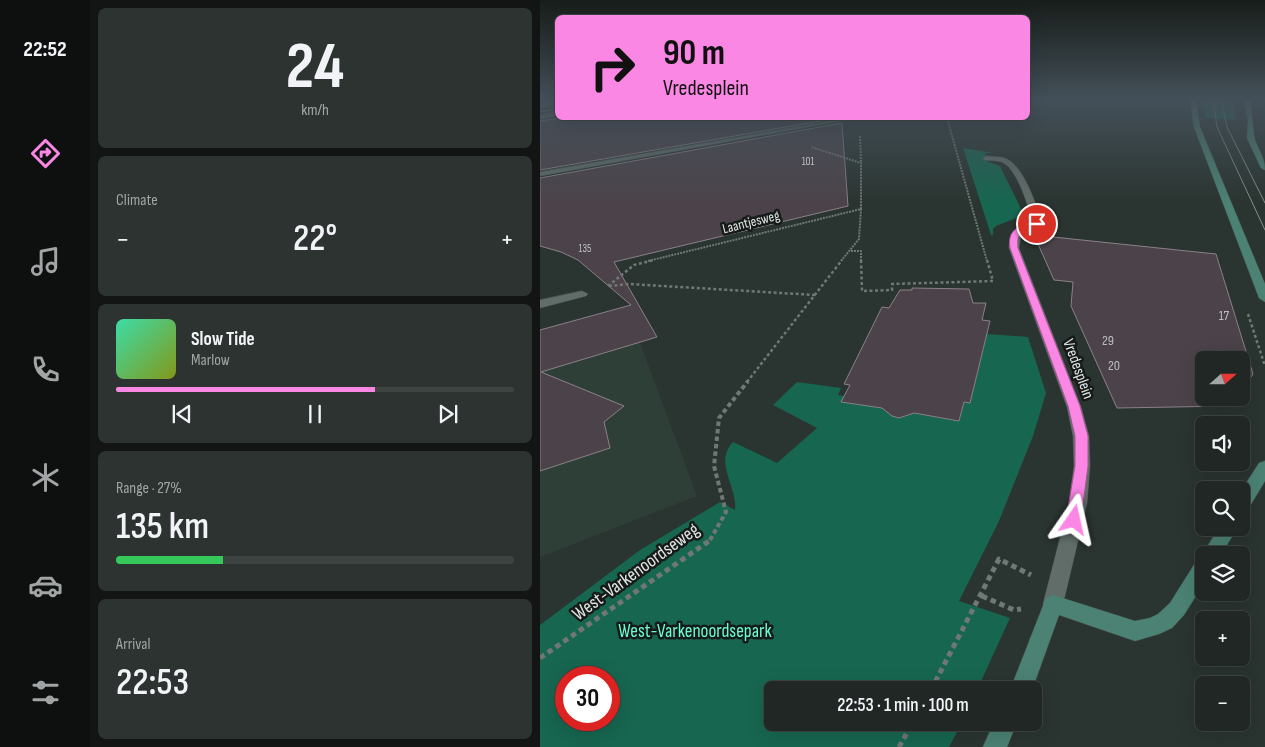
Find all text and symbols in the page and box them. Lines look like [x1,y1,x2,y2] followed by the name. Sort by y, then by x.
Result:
[286,29,344,107] text: 24
[663,32,725,75] text: 90 m
[580,35,645,100] icon: right
[23,36,67,63] text: 22:52
[663,75,749,102] text: Vredesplein
[301,101,329,120] text: km/h
[28,136,63,171] icon: directions
[802,155,814,168] house number: 101
[116,191,158,210] text: Climate
[1016,203,1058,245] pin
[721,207,782,237] street label: Laantjesweg
[1023,210,1051,238] icon: arrive
[293,216,337,261] text: 22°
[116,223,130,256] text: −
[500,223,514,256] text: +
[579,242,591,255] house number: 135
[28,244,63,279] icon: music
[1219,307,1230,324] house number: 17
[191,328,255,351] text: Slow Tide
[1102,332,1114,349] house number: 29
[1058,336,1098,402] street label: Vredesplein
[191,351,230,370] text: Marlow
[1195,351,1250,406] north arrow
[1195,351,1250,731] map controls
[28,352,63,387] icon: phone
[1108,357,1120,374] house number: 20
[168,400,196,428] icon: previous
[301,400,329,428] icon: pause
[434,400,462,428] icon: next
[1195,416,1250,471] button: sound
[28,460,63,495] icon: climate
[116,479,182,498] text: Range · 27%
[1195,481,1250,536] button: search
[1047,493,1099,545] position arrow
[116,504,209,549] text: 135 km
[568,518,704,626] street label: West-Varkenoordseweg
[1195,546,1250,601] button: layers
[28,568,63,603] icon: car
[1195,611,1250,666] button: +
[618,620,772,643] park label: West-Varkenoordsepark
[116,635,150,654] text: Arrival
[116,660,189,705] text: 22:53
[555,666,620,731] speed limit sign: 30
[28,675,63,710] icon: filters
[1195,676,1250,731] button: −
[837,694,969,717] text: 22:53 · 1 min · 100 m

